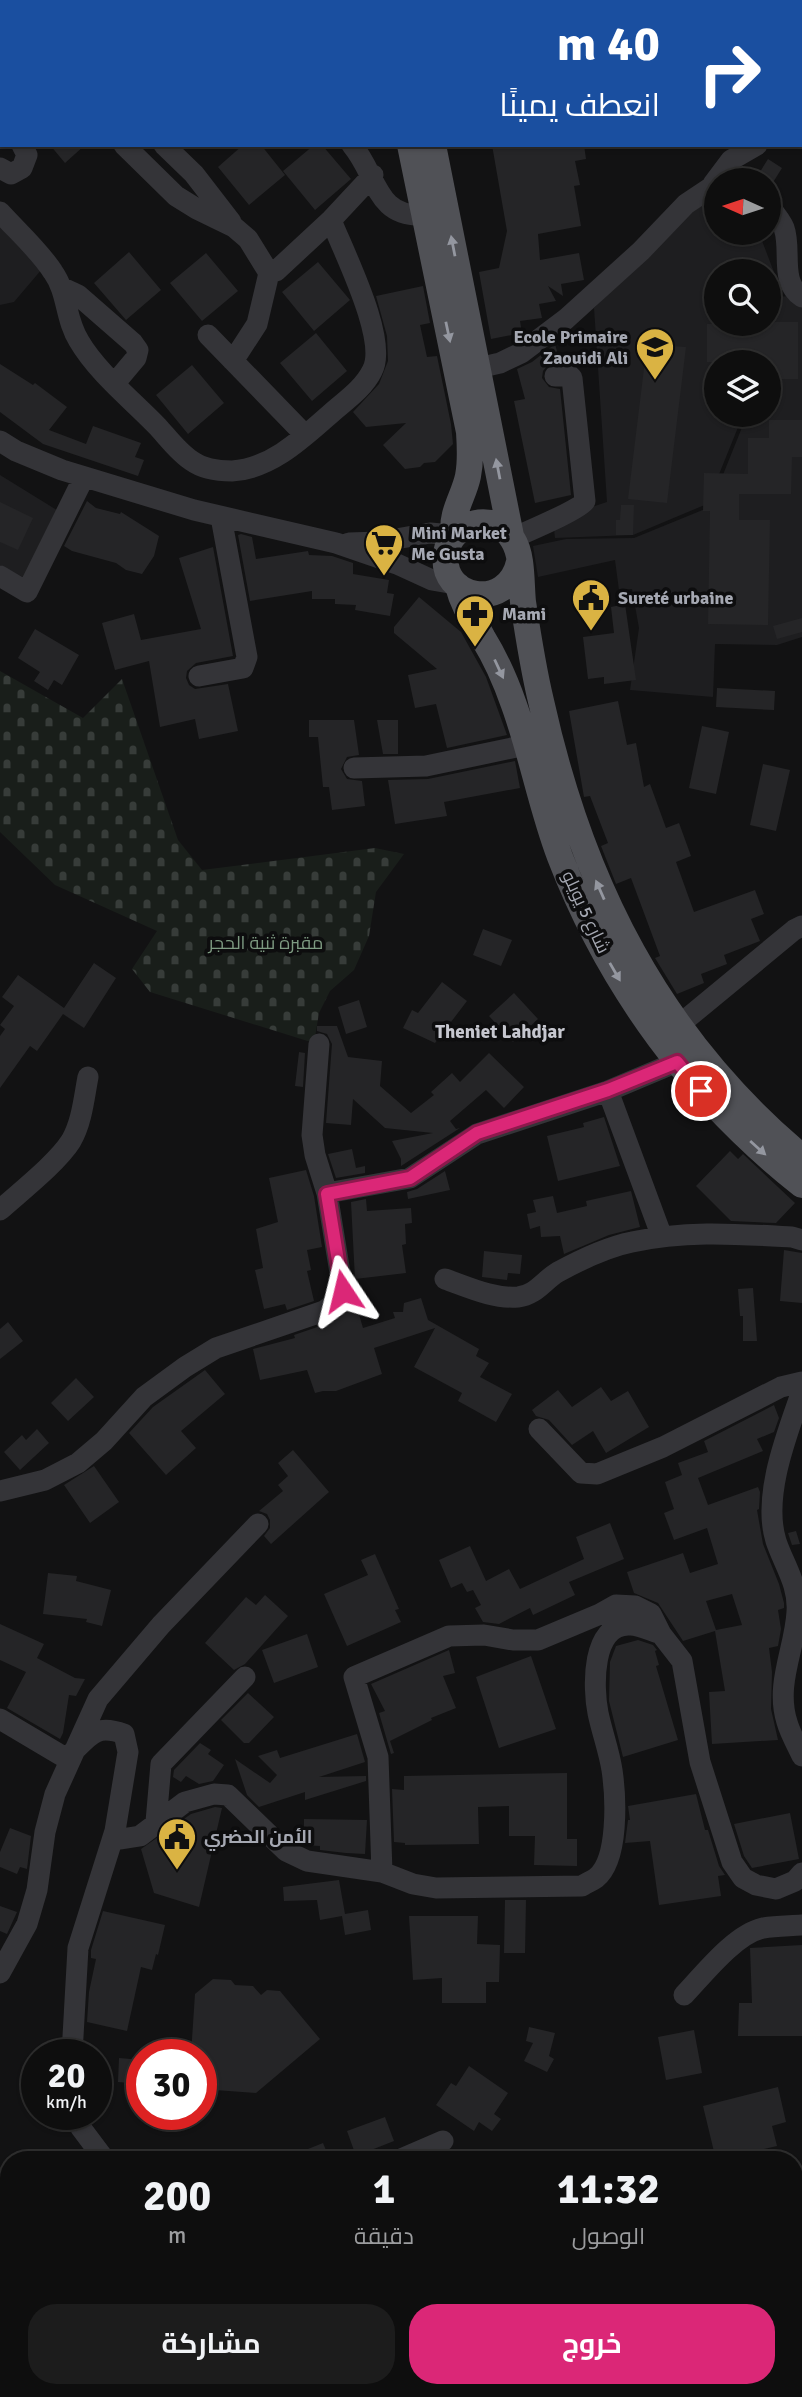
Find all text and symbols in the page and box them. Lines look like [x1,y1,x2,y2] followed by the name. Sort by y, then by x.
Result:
[557,14,660,74] text: 40 m
[684,28,775,119] icon: right
[499,86,660,125] text: انعطف يمينًا
[704,168,780,245] north arrow
[704,168,781,427] map controls
[448,235,459,257] one-way arrow
[704,259,781,336] button: search
[443,321,454,343] one-way arrow
[513,326,628,369] place label: Ecole Primaire Zaouidi Ali
[634,326,676,381] school or university icon: Ecole Primaire Zaouidi Ali
[704,350,781,427] button: layers
[492,458,503,480] one-way arrow
[363,522,405,577] supermarket icon: Mini Market Me Gusta
[411,522,507,565] place label: Mini Market Me Gusta
[570,577,612,632] public building icon: Sureté urbaine
[618,587,733,609] place label: Sureté urbaine
[454,593,496,648] pharmacy icon: Mami
[502,603,546,625] place label: Mami
[494,659,505,679] one-way arrow
[556,867,615,957] street label: شارع 5 يويلو
[594,880,606,900] one-way arrow
[208,932,323,954] park label: مقبرة ثنية الحجر
[609,962,621,981] one-way arrow
[435,1020,565,1044] district label: Theniet Lahdjar
[671,1061,731,1121] pin
[682,1072,720,1110] icon: arrive
[749,1139,766,1155] one-way arrow
[306,1254,380,1328] position arrow
[156,1816,198,1871] public building icon: الأمن الحضري
[204,1826,312,1851] place label: الأمن الحضري
[126,2039,217,2130] speed limit sign: 30
[48,2054,85,2097] text: 20
[46,2091,87,2113] text: km/h
[373,2164,395,2215] text: 1
[557,2164,660,2215] text: 11:32
[143,2171,211,2222] text: 200
[168,2221,186,2250] text: m
[354,2222,414,2251] text: دقيقة
[572,2222,645,2251] text: الوصول
[28,2304,395,2384] button: مشاركة
[409,2304,775,2384] button: خروج

